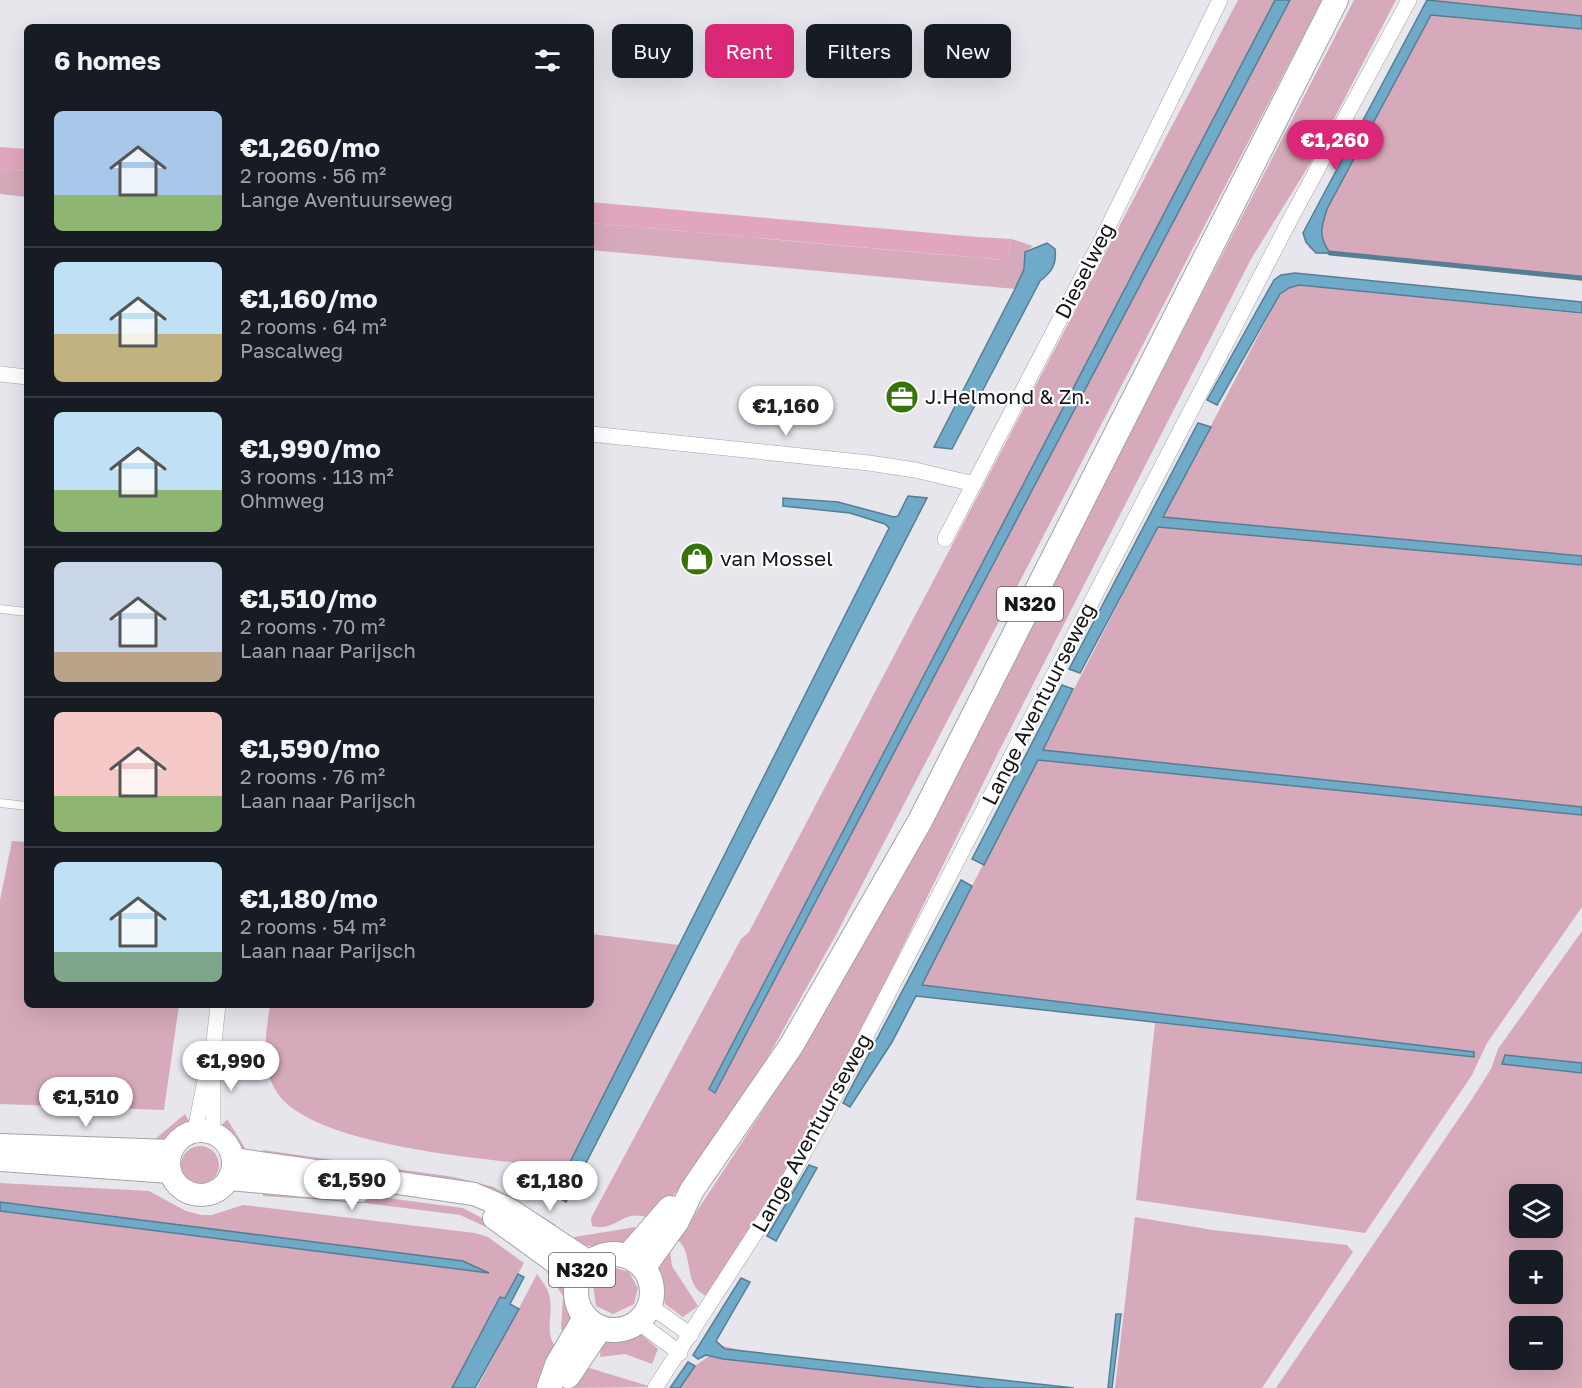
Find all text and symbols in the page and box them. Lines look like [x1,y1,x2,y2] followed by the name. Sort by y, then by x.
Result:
[612,24,693,78] chip: Buy
[705,24,794,78] chip: Rent
[806,24,912,78] chip: Filters
[924,24,1011,78] chip: New
[531,44,564,77] icon: filters
[54,45,161,76] text: 6 homes
[1286,120,1384,171] pin: €1,260
[1301,127,1369,151] text: €1,260
[240,132,380,163] text: €1,260/mo
[102,135,174,207] icon: home
[240,163,386,187] text: 2 rooms · 56 m²
[240,187,453,211] text: Lange Aventuurseweg
[1049,218,1119,323] street label: Dieselweg
[240,283,378,314] text: €1,160/mo
[102,286,174,358] icon: home
[240,314,387,338] text: 2 rooms · 64 m²
[240,338,343,362] text: Pascalweg
[884,379,920,415] office icon: J.Helmond & Zn.
[925,383,1091,409] place label: J.Helmond & Zn.
[737,386,835,437] pin: €1,160
[753,393,819,417] text: €1,160
[240,433,381,464] text: €1,990/mo
[102,436,174,508] icon: home
[240,464,394,488] text: 3 rooms · 113 m²
[240,488,325,512] text: Ohmweg
[679,541,715,577] shop icon: van Mossel
[720,545,833,571] place label: van Mossel
[240,583,377,614] text: €1,510/mo
[102,586,174,658] icon: home
[997,587,1063,621] road number: N320
[976,598,1100,809] street label: Lange Aventuurseweg
[240,614,385,638] text: 2 rooms · 70 m²
[240,638,416,662] text: Laan naar Parijsch
[240,733,380,764] text: €1,590/mo
[102,736,174,808] icon: home
[240,764,385,788] text: 2 rooms · 76 m²
[240,788,416,812] text: Laan naar Parijsch
[240,883,378,914] text: €1,180/mo
[102,886,174,958] icon: home
[240,914,386,938] text: 2 rooms · 54 m²
[240,938,416,962] text: Laan naar Parijsch
[746,1029,877,1236] street label: Lange Aventuurseweg
[182,1041,280,1092] pin: €1,990
[196,1048,266,1072] text: €1,990
[37,1077,135,1128] pin: €1,510
[53,1084,119,1108] text: €1,510
[303,1160,401,1211] pin: €1,590
[501,1161,599,1212] pin: €1,180
[318,1167,386,1191] text: €1,590
[517,1168,583,1192] text: €1,180
[1509,1184,1563,1370] map controls
[1509,1184,1563,1238] button: layers
[1509,1250,1563,1304] button: +
[549,1253,615,1287] road number: N320
[1509,1316,1563,1370] button: −

